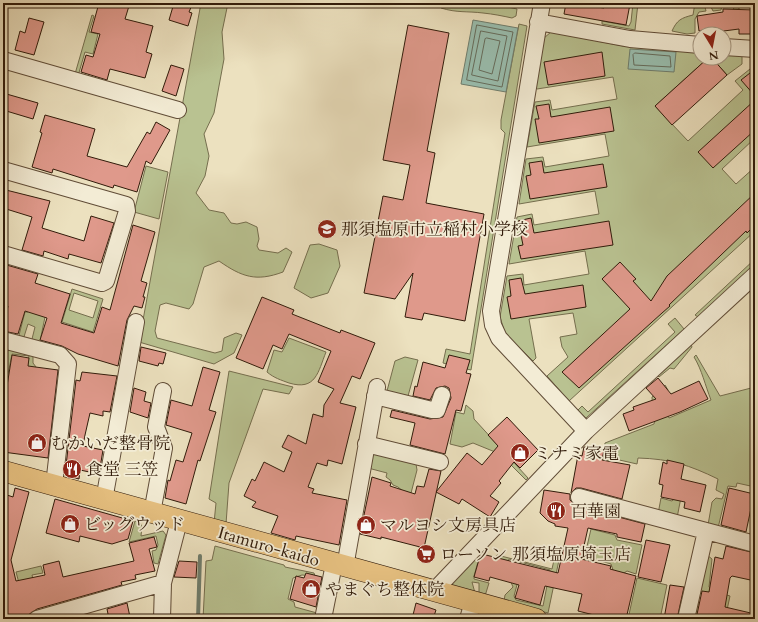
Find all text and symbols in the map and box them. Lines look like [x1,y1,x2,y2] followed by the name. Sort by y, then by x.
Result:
[692,26,732,66] north arrow
[707,47,720,64] text: N
[316,218,338,240] school or university icon: 那須塩原市立稲村小学校
[341,218,528,241] place label: 那須塩原市立稲村小学校
[26,432,48,454] shop icon: むかいだ整骨院
[51,432,170,455] place label: むかいだ整骨院
[509,442,531,464] shop icon: ミナミ家電
[534,442,619,465] place label: ミナミ家電
[61,458,83,480] restaurant icon: 食堂 三笠
[86,458,159,481] place label: 食堂 三笠
[545,500,567,522] restaurant icon: 百華園
[570,500,621,523] place label: 百華園
[59,513,81,535] shop icon: ビッグウッド
[84,513,185,536] place label: ビッグウッド
[355,514,377,536] shop icon: マルヨシ文房具店
[380,514,516,537] place label: マルヨシ文房具店
[215,521,322,572] street label: Itamuro-kaido
[415,543,437,565] supermarket icon: ローソン 那須塩原埼玉店
[440,543,631,566] place label: ローソン 那須塩原埼玉店
[300,578,322,600] shop icon: やまぐち整体院
[325,578,444,601] place label: やまぐち整体院

